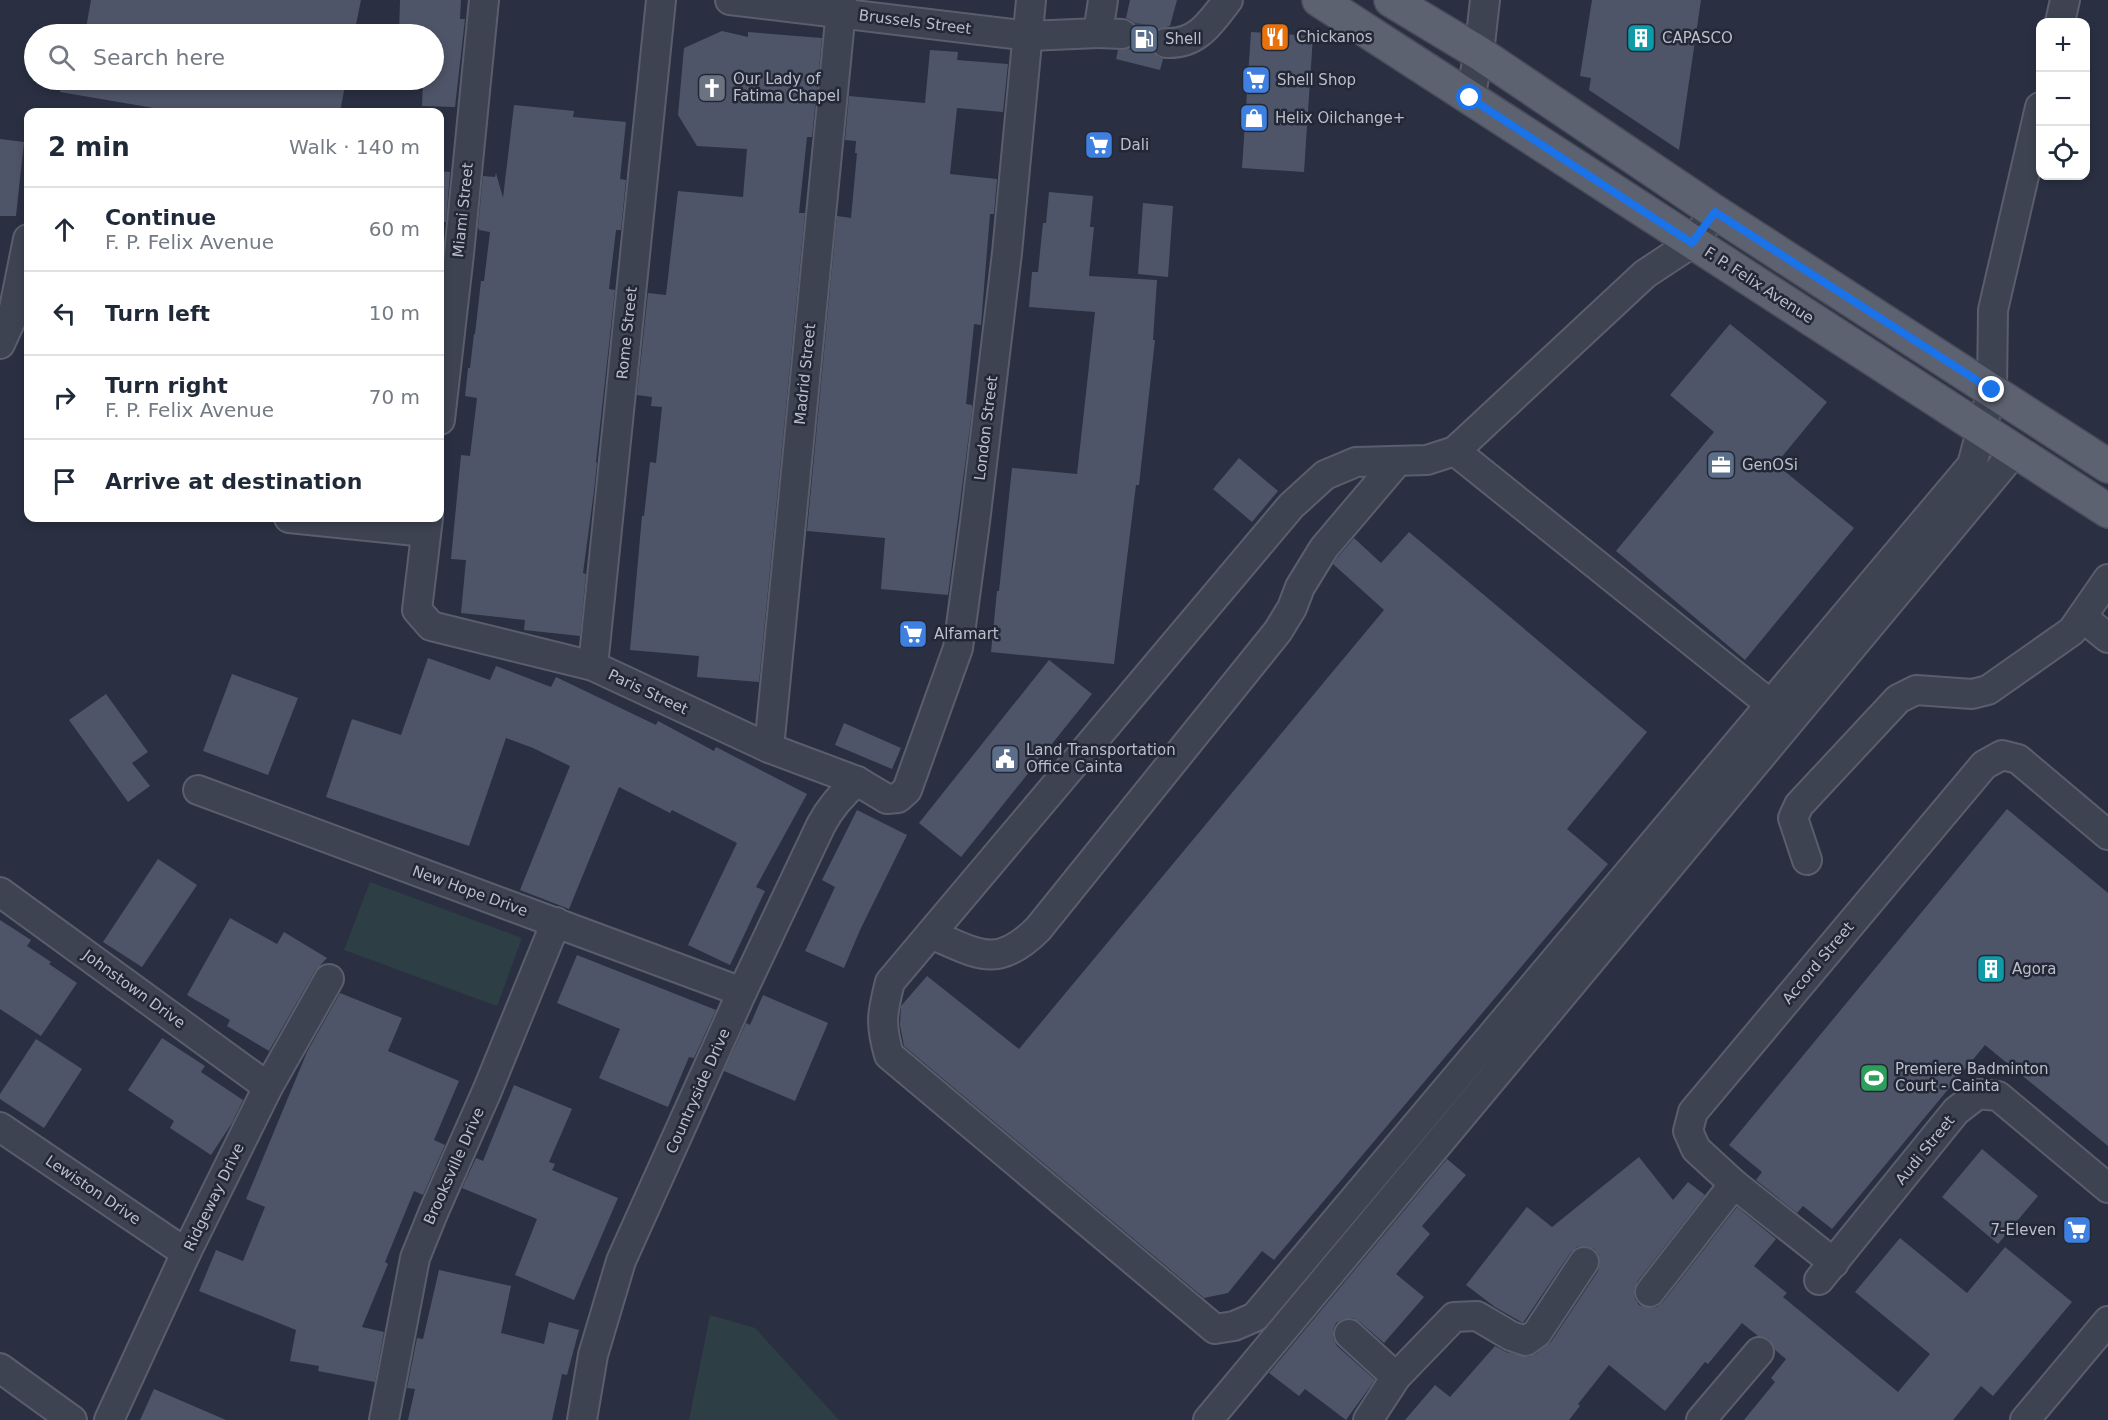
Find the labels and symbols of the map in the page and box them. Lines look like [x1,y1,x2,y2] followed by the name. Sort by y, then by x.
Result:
[858,6,972,38] street label: Brussels Street
[1259,21,1291,53] restaurant icon: Chickanos
[1625,22,1657,54] building icon: CAPASCO
[1128,23,1160,55] fuel station icon: Shell
[1296,28,1373,46] place label: Chickanos
[1662,29,1733,47] place label: CAPASCO
[1165,30,1202,48] place label: Shell
[1240,64,1272,96] supermarket icon: Shell Shop
[733,70,840,105] place label: Our Lady of Fatima Chapel
[1277,71,1356,89] place label: Shell Shop
[696,72,728,104] church icon: Our Lady of Fatima Chapel
[1456,84,1482,110] route start
[1238,102,1270,134] shop icon: Helix Oilchange+
[1275,109,1405,127] place label: Helix Oilchange+
[1083,129,1115,161] supermarket icon: Dali
[1120,136,1149,154] place label: Dali
[449,161,477,258] street label: Miami Street
[1701,243,1817,327] street label: F. P. Felix Avenue
[613,286,641,380] street label: Rome Street
[791,322,819,426] street label: Madrid Street
[971,375,1001,481] street label: London Street
[1978,376,2004,402] route end
[1705,449,1737,481] office icon: GenOSi
[1742,456,1798,474] place label: GenOSi
[897,618,929,650] supermarket icon: Alfamart
[934,625,999,643] place label: Alfamart
[605,666,691,718] street label: Paris Street
[1026,741,1176,776] place label: Land Transportation Office Cainta
[989,743,1021,775] public building icon: Land Transportation Office Cainta
[410,862,530,920] street label: New Hope Drive
[1778,918,1858,1008] street label: Accord Street
[79,945,189,1032] street label: Johnstown Drive
[1975,953,2007,985] building icon: Agora
[2012,960,2056,978] place label: Agora
[662,1026,734,1156] street label: Countryside Drive
[1895,1060,2049,1095] place label: Premiere Badminton Court - Cainta
[1858,1062,1890,1094] sports icon: Premiere Badminton Court - Cainta
[420,1105,488,1227] street label: Brooksville Drive
[1892,1112,1958,1188] street label: Audi Street
[180,1140,248,1254] street label: Ridgeway Drive
[42,1152,144,1228] street label: Lewiston Drive
[2061,1214,2093,1246] supermarket icon: 7-Eleven
[1991,1221,2056,1239] place label: 7-Eleven

